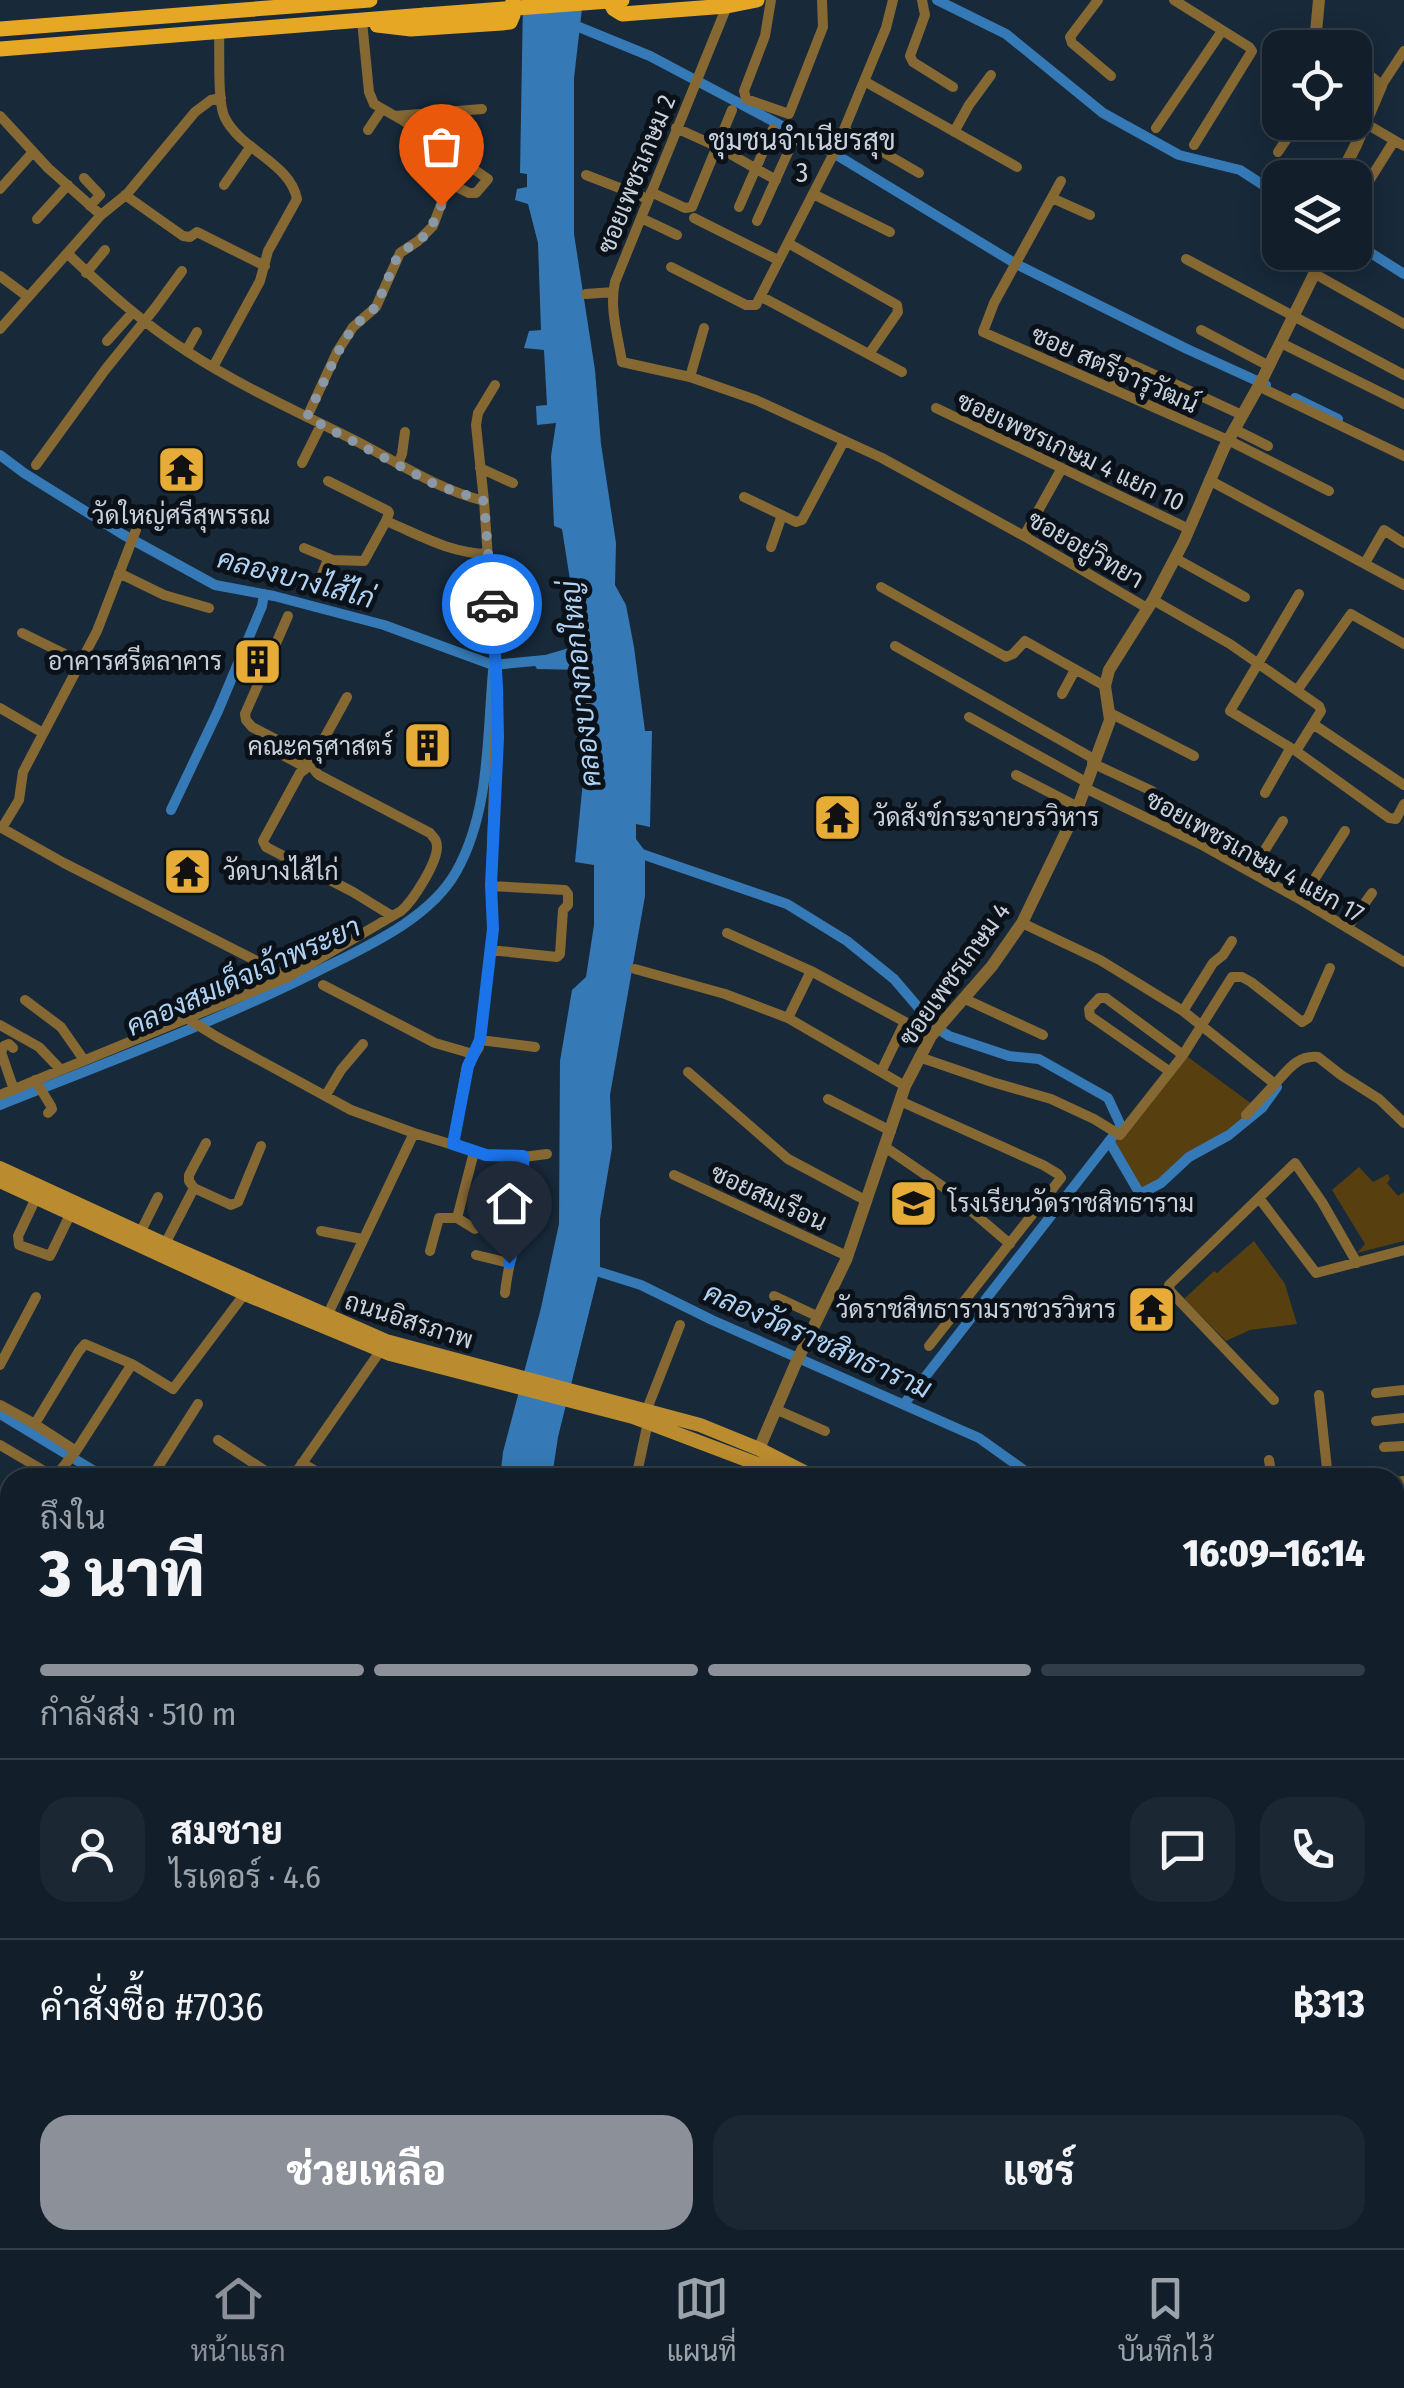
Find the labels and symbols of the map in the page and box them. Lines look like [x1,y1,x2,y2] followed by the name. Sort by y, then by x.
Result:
[591,91,682,258] street label: ซอยเพชรเกษม 2
[399,104,484,207] pin
[708,122,896,189] district label: ชุมชนจำเนียรสุข 3
[1026,317,1204,422] street label: ซอย สตรีจารุวัฒน์
[952,386,1189,518] street label: ซอยเพชรเกษม 4 แยก 10
[155,443,207,495] temple icon: วัดใหญ่ศรีสุพรรณ
[92,499,270,533] place label: วัดใหญ่ศรีสุพรรณ
[1021,504,1149,597] street label: ซอยอยู่วิทยา
[214,539,380,616] water label: คลองบางไส้ไก่
[442,554,542,654] courier
[550,577,609,789] water label: คลองบางกอกใหญ่
[231,635,283,687] building icon: อาคารศรีตลาคาร
[48,645,222,677] place label: อาคารศรีตลาคาร
[402,720,454,772] building icon: คณะครุศาสตร์
[248,729,393,764] place label: คณะครุศาสตร์
[1140,784,1369,929] street label: ซอยเพชรเกษม 4 แยก 17
[812,791,864,843] temple icon: วัดสังข์กระจายวรวิหาร
[873,800,1099,833] place label: วัดสังข์กระจายวรวิหาร
[162,845,214,897] temple icon: วัดบางไส้ไก่
[223,855,339,887] place label: วัดบางไส้ไก่
[893,897,1017,1052] street label: ซอยเพชรเกษม 4
[119,906,365,1043] water label: คลองสมเด็จเจ้าพระยา
[706,1156,832,1238] street label: ซอยสมเรือน
[467,1161,552,1264] pin
[887,1177,939,1229] school or university icon: โรงเรียนวัดราชสิทธาราม
[946,1187,1194,1219] place label: โรงเรียนวัดราชสิทธาราม
[699,1274,937,1405] water label: คลองวัดราชสิทธาราม
[1125,1283,1177,1335] temple icon: วัดราชสิทธารามราชวรวิหาร
[341,1285,477,1356] street label: ถนนอิสรภาพ
[836,1293,1116,1325] place label: วัดราชสิทธารามราชวรวิหาร

